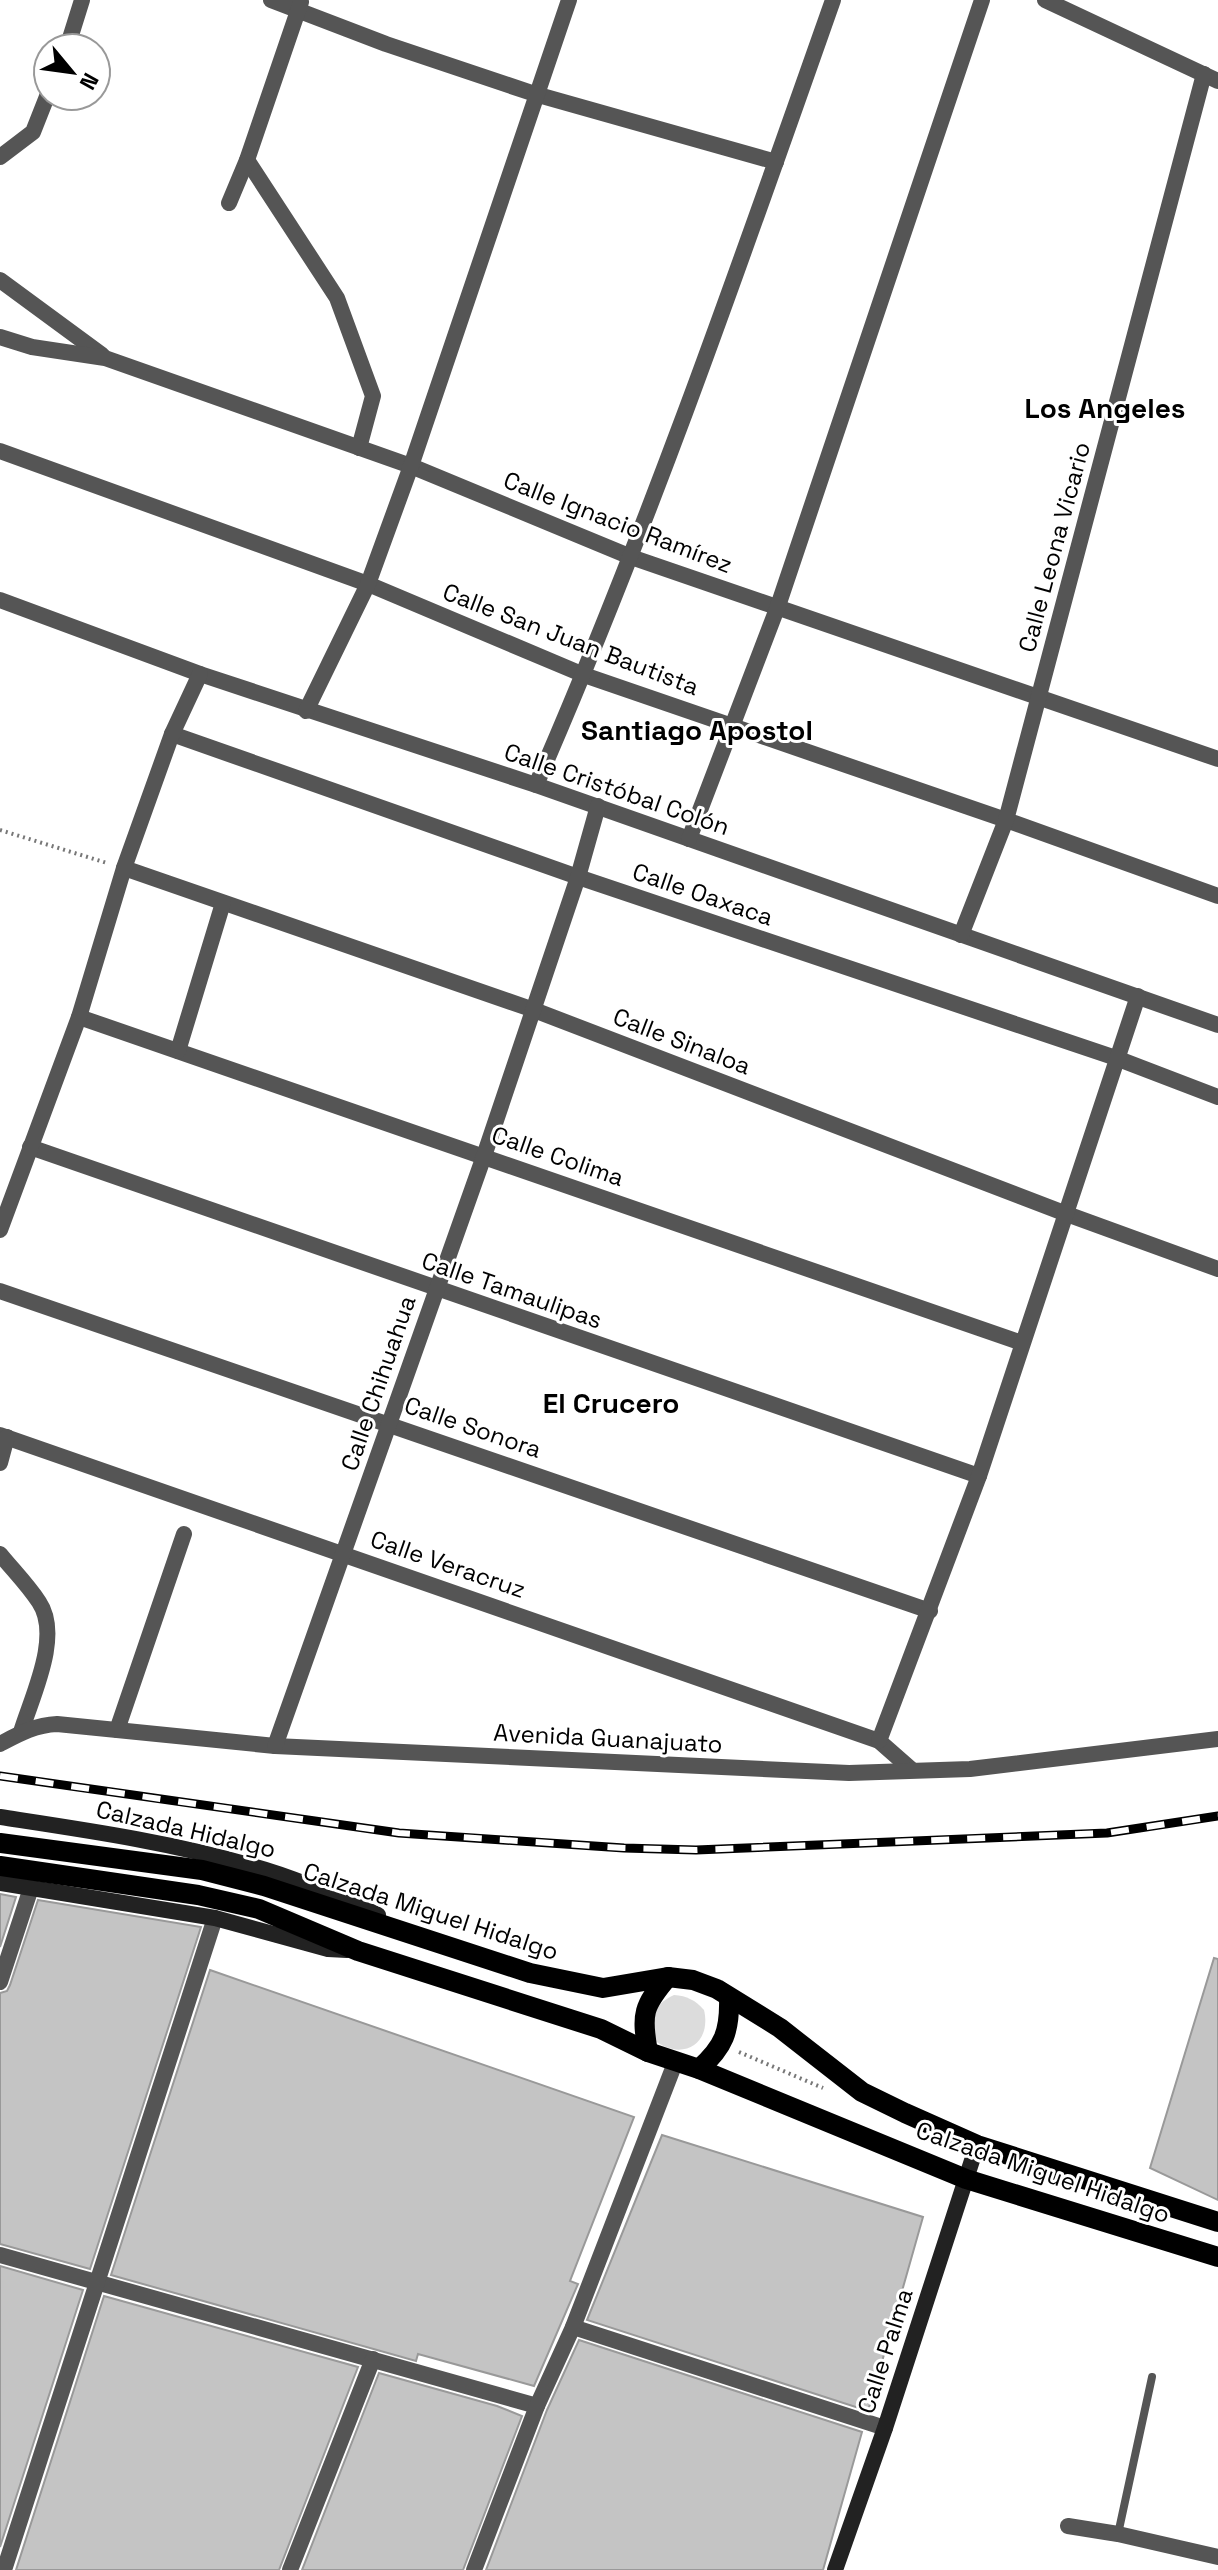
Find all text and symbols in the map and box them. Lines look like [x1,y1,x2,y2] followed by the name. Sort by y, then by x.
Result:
[32,32,112,112] north arrow
[74,68,105,95] text: N
[1024,390,1186,426] district label: Los Angeles
[1011,438,1097,656] street label: Calle Leona Vicario
[499,464,737,580] street label: Calle Ignacio Ramírez
[439,576,704,702] street label: Calle San Juan Bautista
[581,712,813,748] district label: Santiago Apostol
[500,736,734,842] street label: Calle Cristóbal Colón
[629,855,778,933] street label: Calle Oaxaca
[609,1001,755,1082] street label: Calle Sinaloa
[488,1119,628,1193] street label: Calle Colima
[418,1245,606,1335] street label: Calle Tamaulipas
[333,1291,423,1475] street label: Calle Chihuahua
[543,1385,679,1421] district label: El Crucero
[400,1389,546,1465] street label: Calle Sonora
[366,1523,530,1605] street label: Calle Veracruz
[493,1717,723,1759] street label: Avenida Guanajuato
[93,1793,279,1865] street label: Calzada Hidalgo
[300,1855,562,1967] street label: Calzada Miguel Hidalgo
[912,2114,1174,2230] street label: Calzada Miguel Hidalgo
[850,2284,920,2417] street label: Calle Palma

